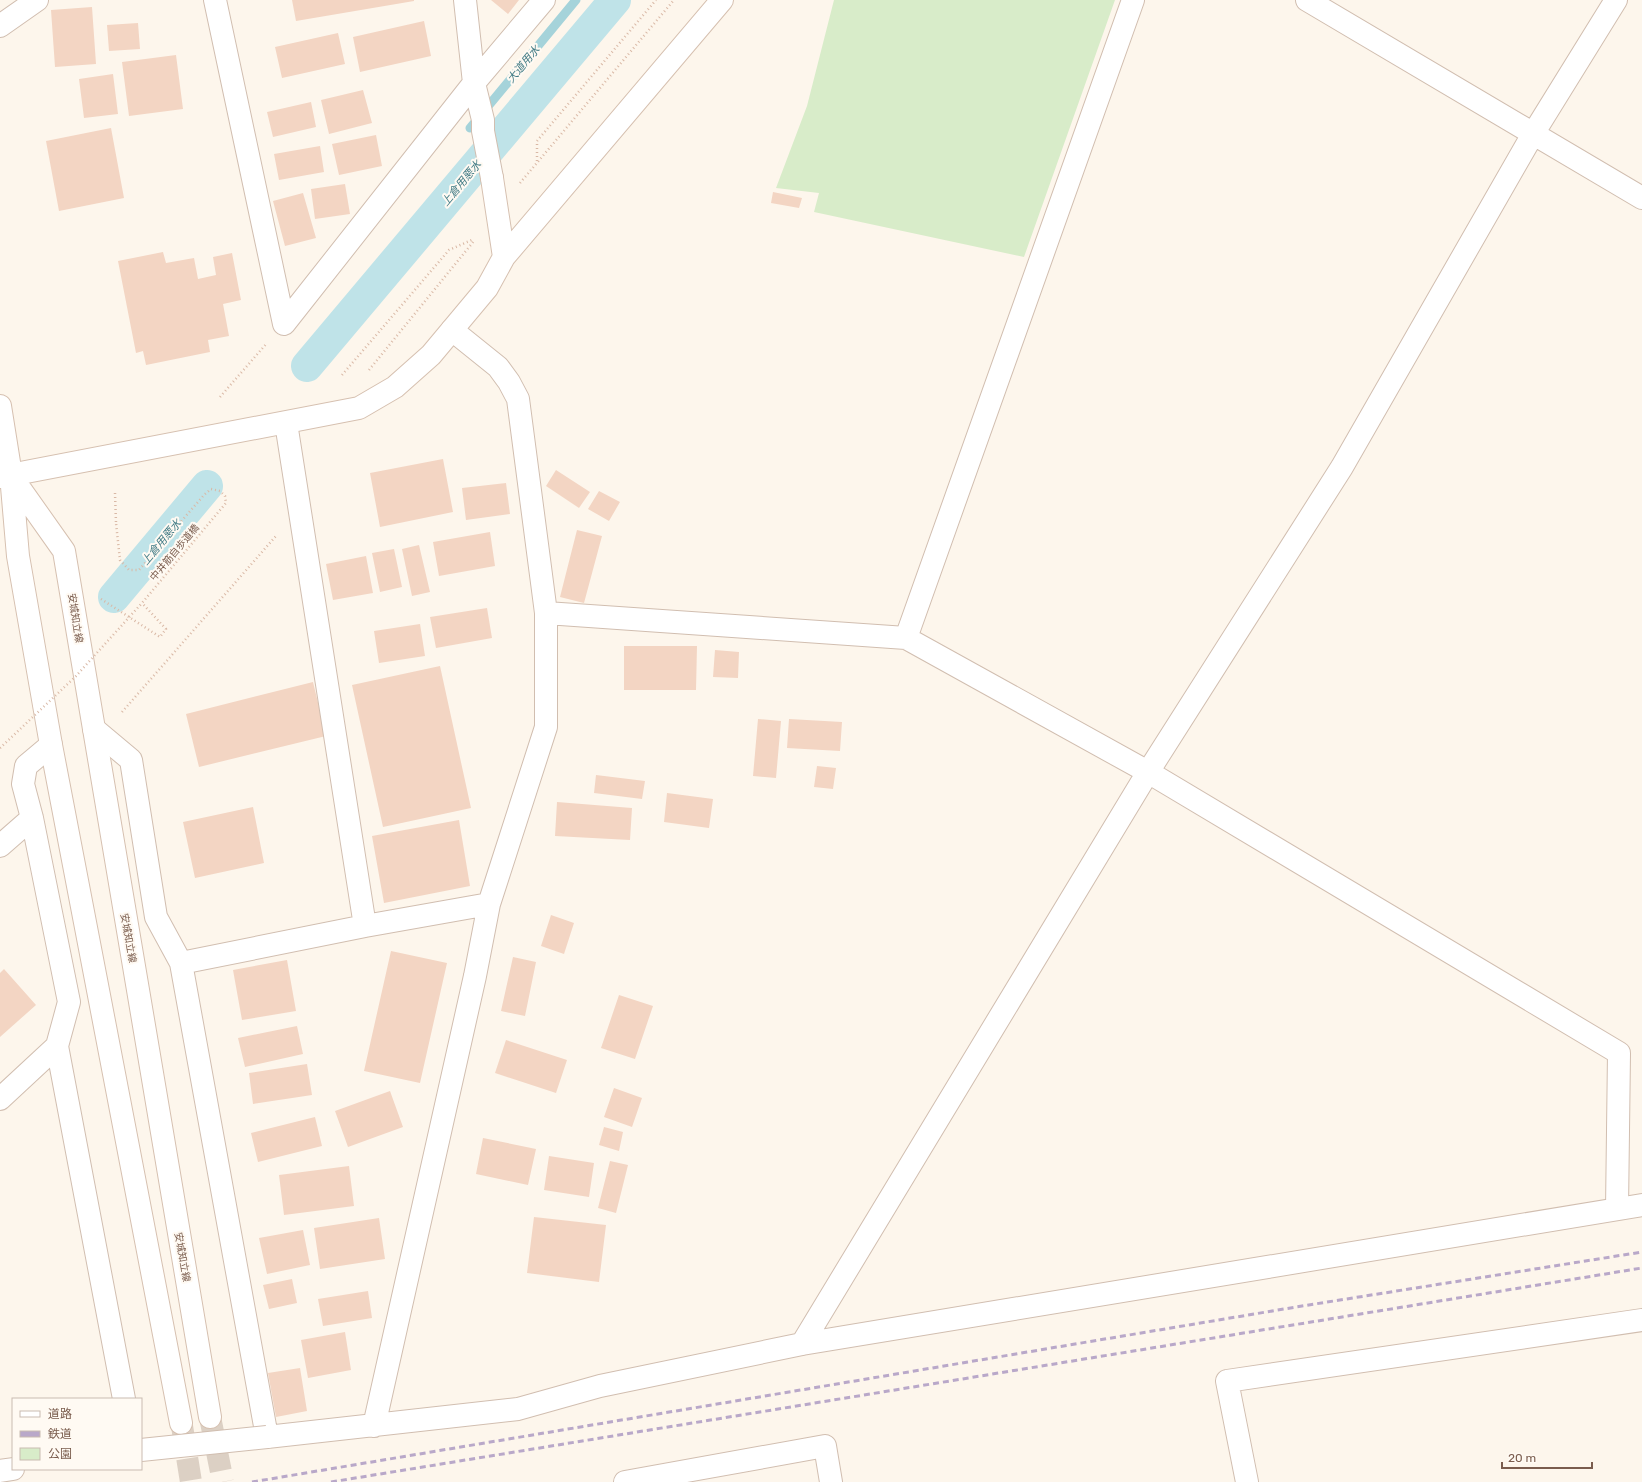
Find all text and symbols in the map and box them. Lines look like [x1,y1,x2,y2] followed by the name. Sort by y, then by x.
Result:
[504,43,543,85] water label: 大道用水
[439,157,485,209] water label: 上倉用悪水
[139,516,185,568] water label: 上倉用悪水
[148,522,202,583] street label: 中井筋自歩道橋
[65,593,85,644] street label: 安城知立線
[118,913,138,964] street label: 安城知立線
[172,1232,192,1283] street label: 安城知立線
[12,1398,142,1470] legend
[48,1407,72,1421] text: 道路
[48,1427,72,1441] text: 鉄道
[1502,1444,1592,1470] scale bar
[48,1447,72,1461] text: 公園
[1508,1451,1536,1465] text: 20 m

